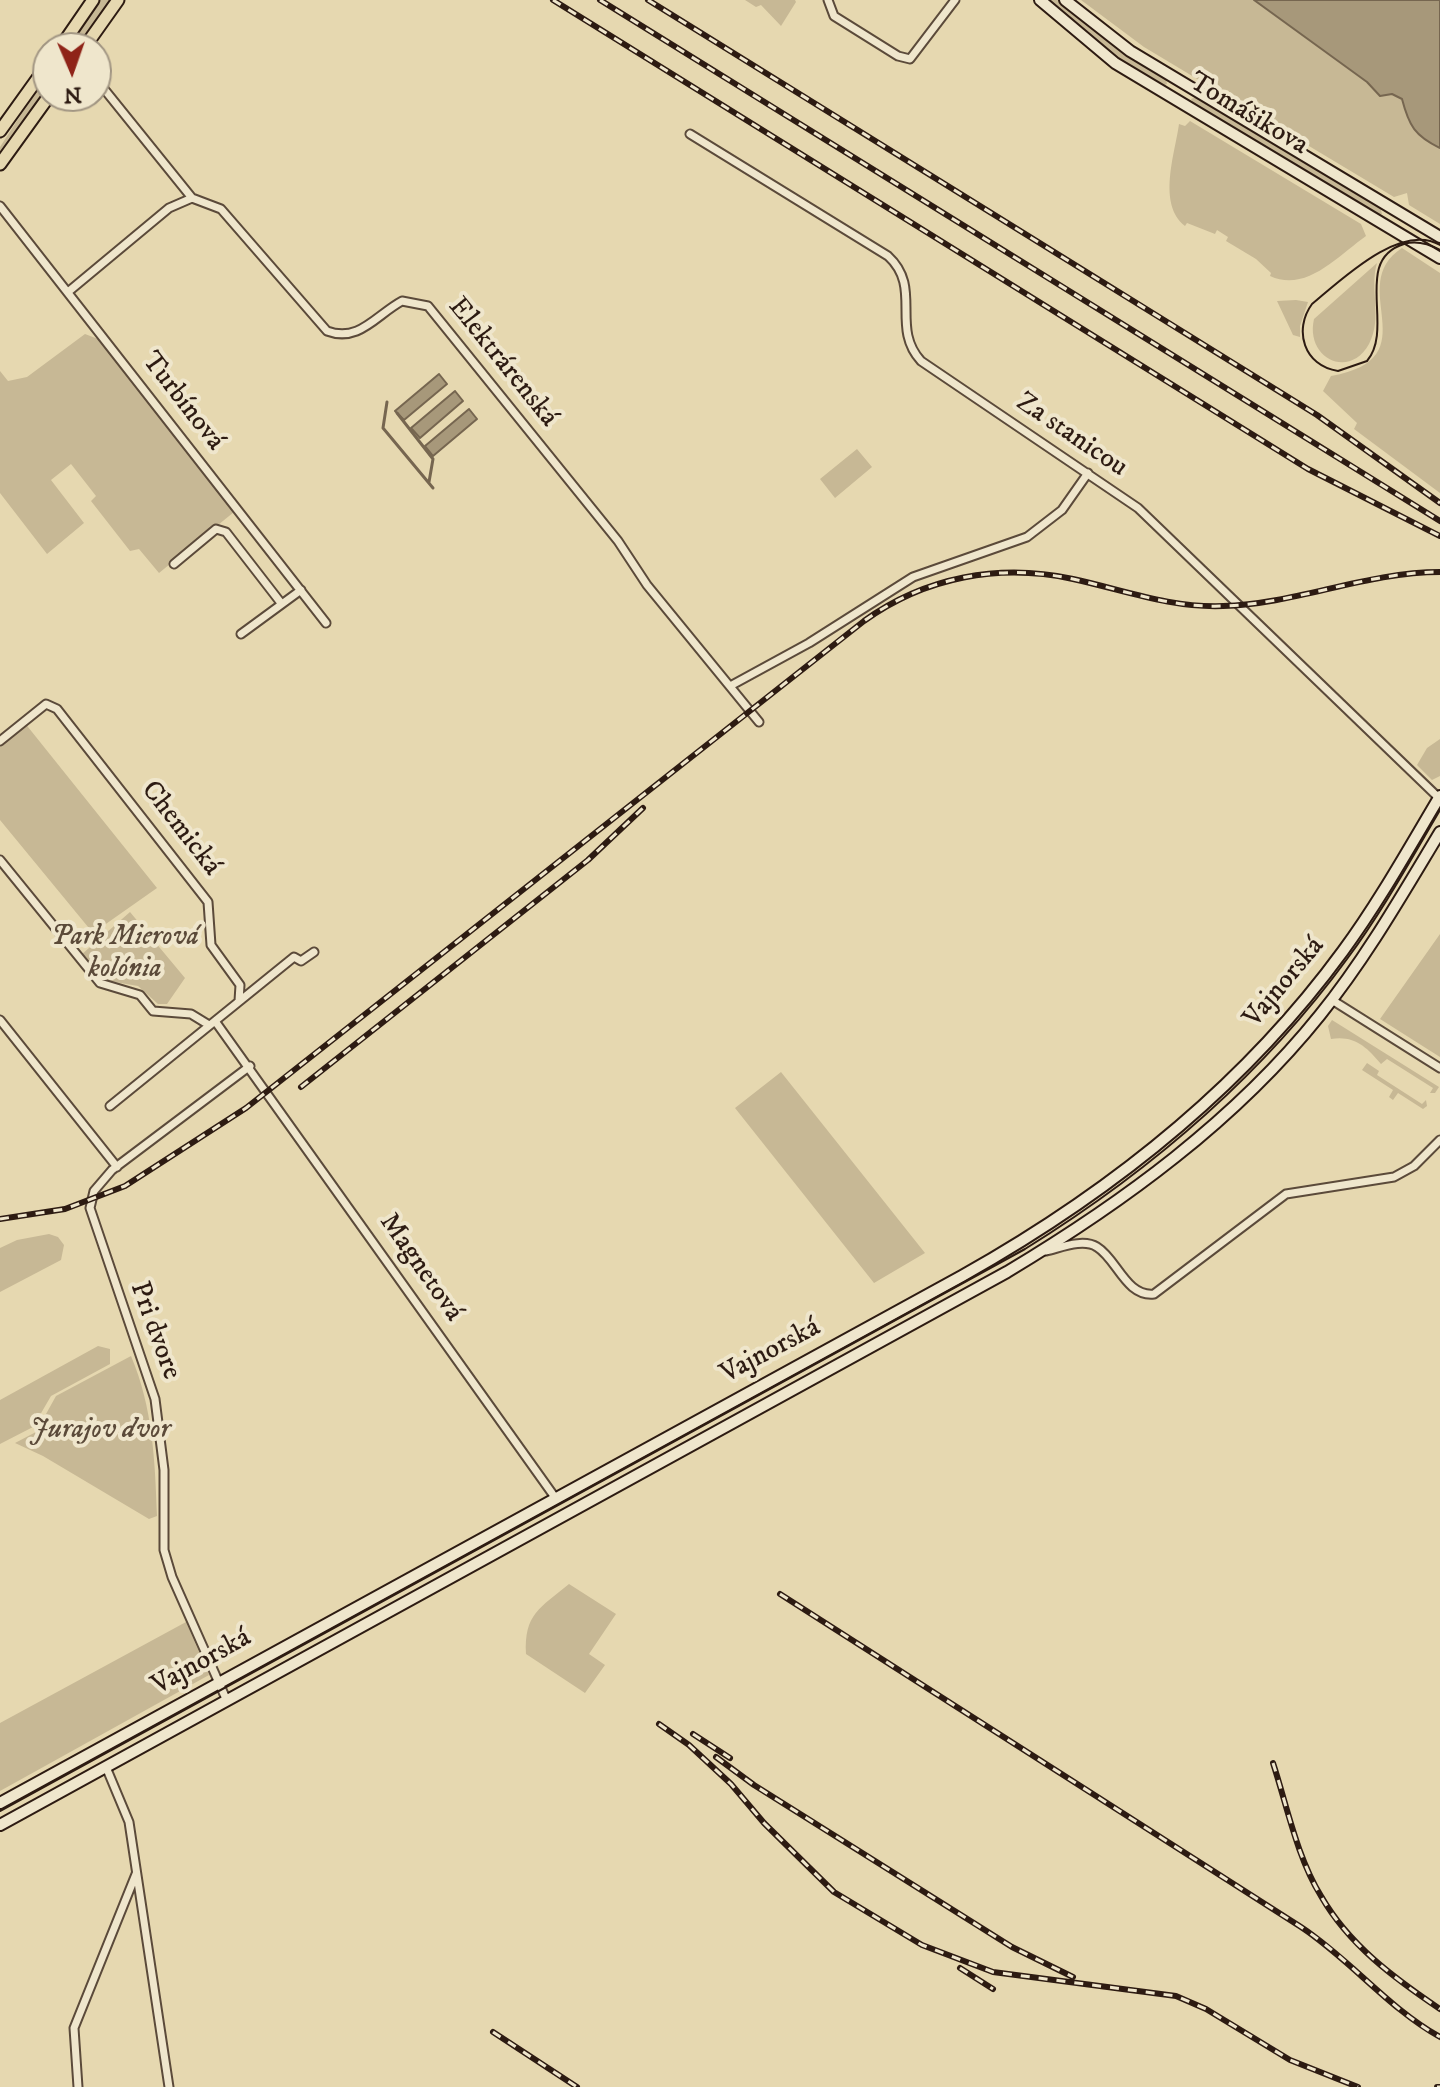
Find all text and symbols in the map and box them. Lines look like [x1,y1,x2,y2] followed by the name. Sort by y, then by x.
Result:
[32,32,112,112] north arrow
[1182,66,1314,164] street label: Tomášikova
[63,81,82,108] text: N
[440,292,564,434] street label: Elektrárenská
[133,346,231,458] street label: Turbínová
[1009,387,1133,485] street label: Za stanicou
[133,775,227,883] street label: Chemická
[51,921,199,987] park label: Park Mierová kolónia
[1237,931,1333,1035] street label: Vajnorská
[371,1208,469,1328] street label: Magnetová
[121,1278,187,1384] street label: Pri dvore
[715,1312,827,1392] street label: Vajnorská
[30,1414,170,1448] park label: Jurajov dvor
[147,1622,257,1704] street label: Vajnorská

